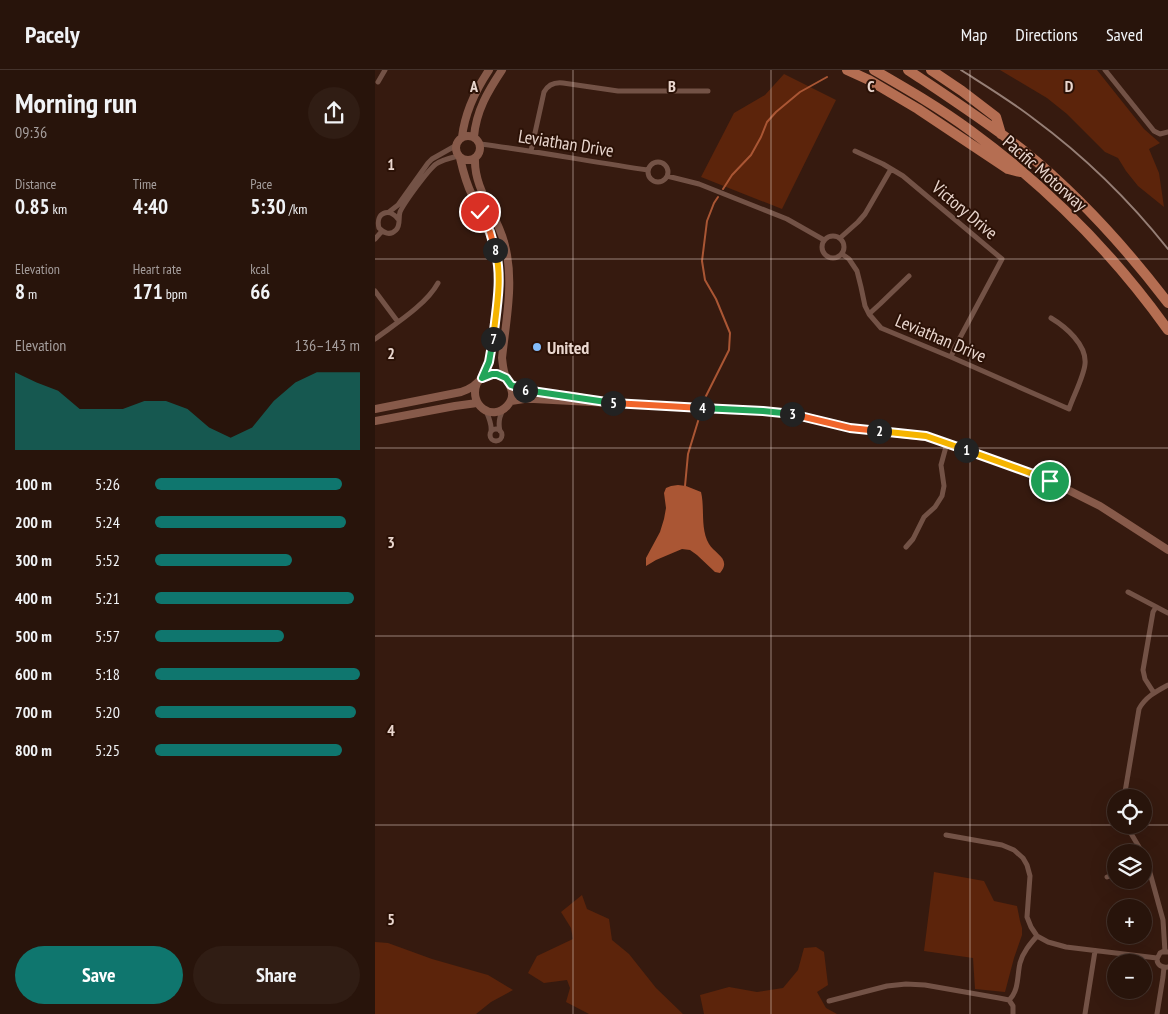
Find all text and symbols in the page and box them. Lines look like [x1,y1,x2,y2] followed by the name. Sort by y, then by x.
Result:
[25,19,80,50] text: Pacely
[961,23,987,46] text: Map
[1015,23,1078,46] text: Directions
[1106,23,1143,46] text: Saved
[469,76,479,96] text: A
[668,76,676,96] text: B
[867,76,875,96] text: C
[1065,76,1074,96] text: D
[15,84,137,121] text: Morning run
[308,87,360,139] button: share
[15,122,47,142] text: 09:36
[517,124,615,162] street label: Leviathan Drive
[998,130,1092,216] street label: Pacific Motorway
[387,154,395,174] text: 1
[15,175,56,193] text: Distance
[133,175,157,193] text: Time
[250,175,272,193] text: Pace
[927,175,1003,244] street label: Victory Drive
[459,191,501,233] pin
[15,193,50,220] text: 0.85
[133,193,168,220] text: 4:40
[250,193,286,220] text: 5:30
[466,198,494,226] icon: check
[50,200,67,218] text: km
[286,200,307,218] text: /km
[483,238,507,262] pin: 8
[492,241,499,259] text: 8
[15,260,60,278] text: Elevation
[133,260,182,278] text: Heart rate
[250,260,269,278] text: kcal
[15,278,25,305] text: 8
[133,278,163,305] text: 171
[250,278,270,305] text: 66
[25,285,37,303] text: m
[163,285,187,303] text: bpm
[892,309,990,367] street label: Leviathan Drive
[481,326,505,352] pin: 7
[490,330,497,348] text: 7
[15,335,66,355] text: Elevation
[295,335,360,355] text: 136–143 m
[547,336,589,359] place label: United
[531,341,543,353] marker: United
[387,343,395,363] text: 2
[513,378,537,402] pin: 6
[522,381,529,399] text: 6
[601,390,625,416] pin: 5
[610,394,617,412] text: 5
[689,396,715,420] pin: 4
[699,399,706,417] text: 4
[779,402,805,426] pin: 3
[789,405,796,423] text: 3
[867,418,891,444] pin: 2
[876,422,883,440] text: 2
[953,438,979,462] pin: 1
[963,441,970,459] text: 1
[1029,460,1071,502] pin
[1036,467,1064,495] icon: arrive
[15,474,52,494] text: 100 m
[95,474,120,494] text: 5:26
[15,512,52,532] text: 200 m
[95,512,120,532] text: 5:24
[387,532,395,552] text: 3
[15,550,52,570] text: 300 m
[95,550,120,570] text: 5:52
[15,588,52,608] text: 400 m
[95,588,120,608] text: 5:21
[15,626,52,646] text: 500 m
[95,626,120,646] text: 5:57
[15,664,52,684] text: 600 m
[95,664,120,684] text: 5:18
[15,702,52,722] text: 700 m
[95,702,120,722] text: 5:20
[387,720,395,740] text: 4
[15,740,52,760] text: 800 m
[95,740,120,760] text: 5:25
[1107,789,1152,999] map controls
[1107,789,1152,834] button: locate
[1107,844,1152,889] button: layers
[1107,899,1152,944] button: +
[387,909,395,929] text: 5
[15,946,183,1004] button: Save
[193,946,360,1004] button: Share
[1107,954,1152,999] button: −

